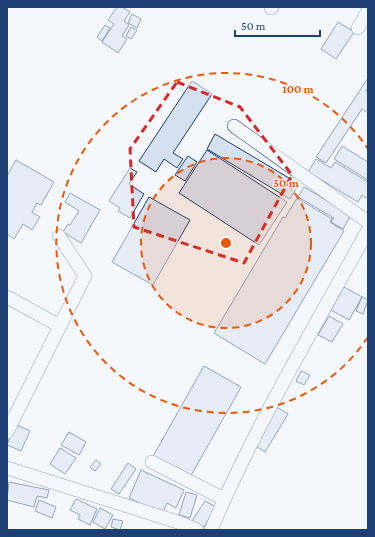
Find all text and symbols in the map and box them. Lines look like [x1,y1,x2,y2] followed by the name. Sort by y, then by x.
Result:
[235,12,320,38] scale bar
[241,19,266,33] text: 50 m
[282,82,315,96] text: 100 m
[273,176,300,190] text: 50 m
[219,236,233,250] centre of rings

